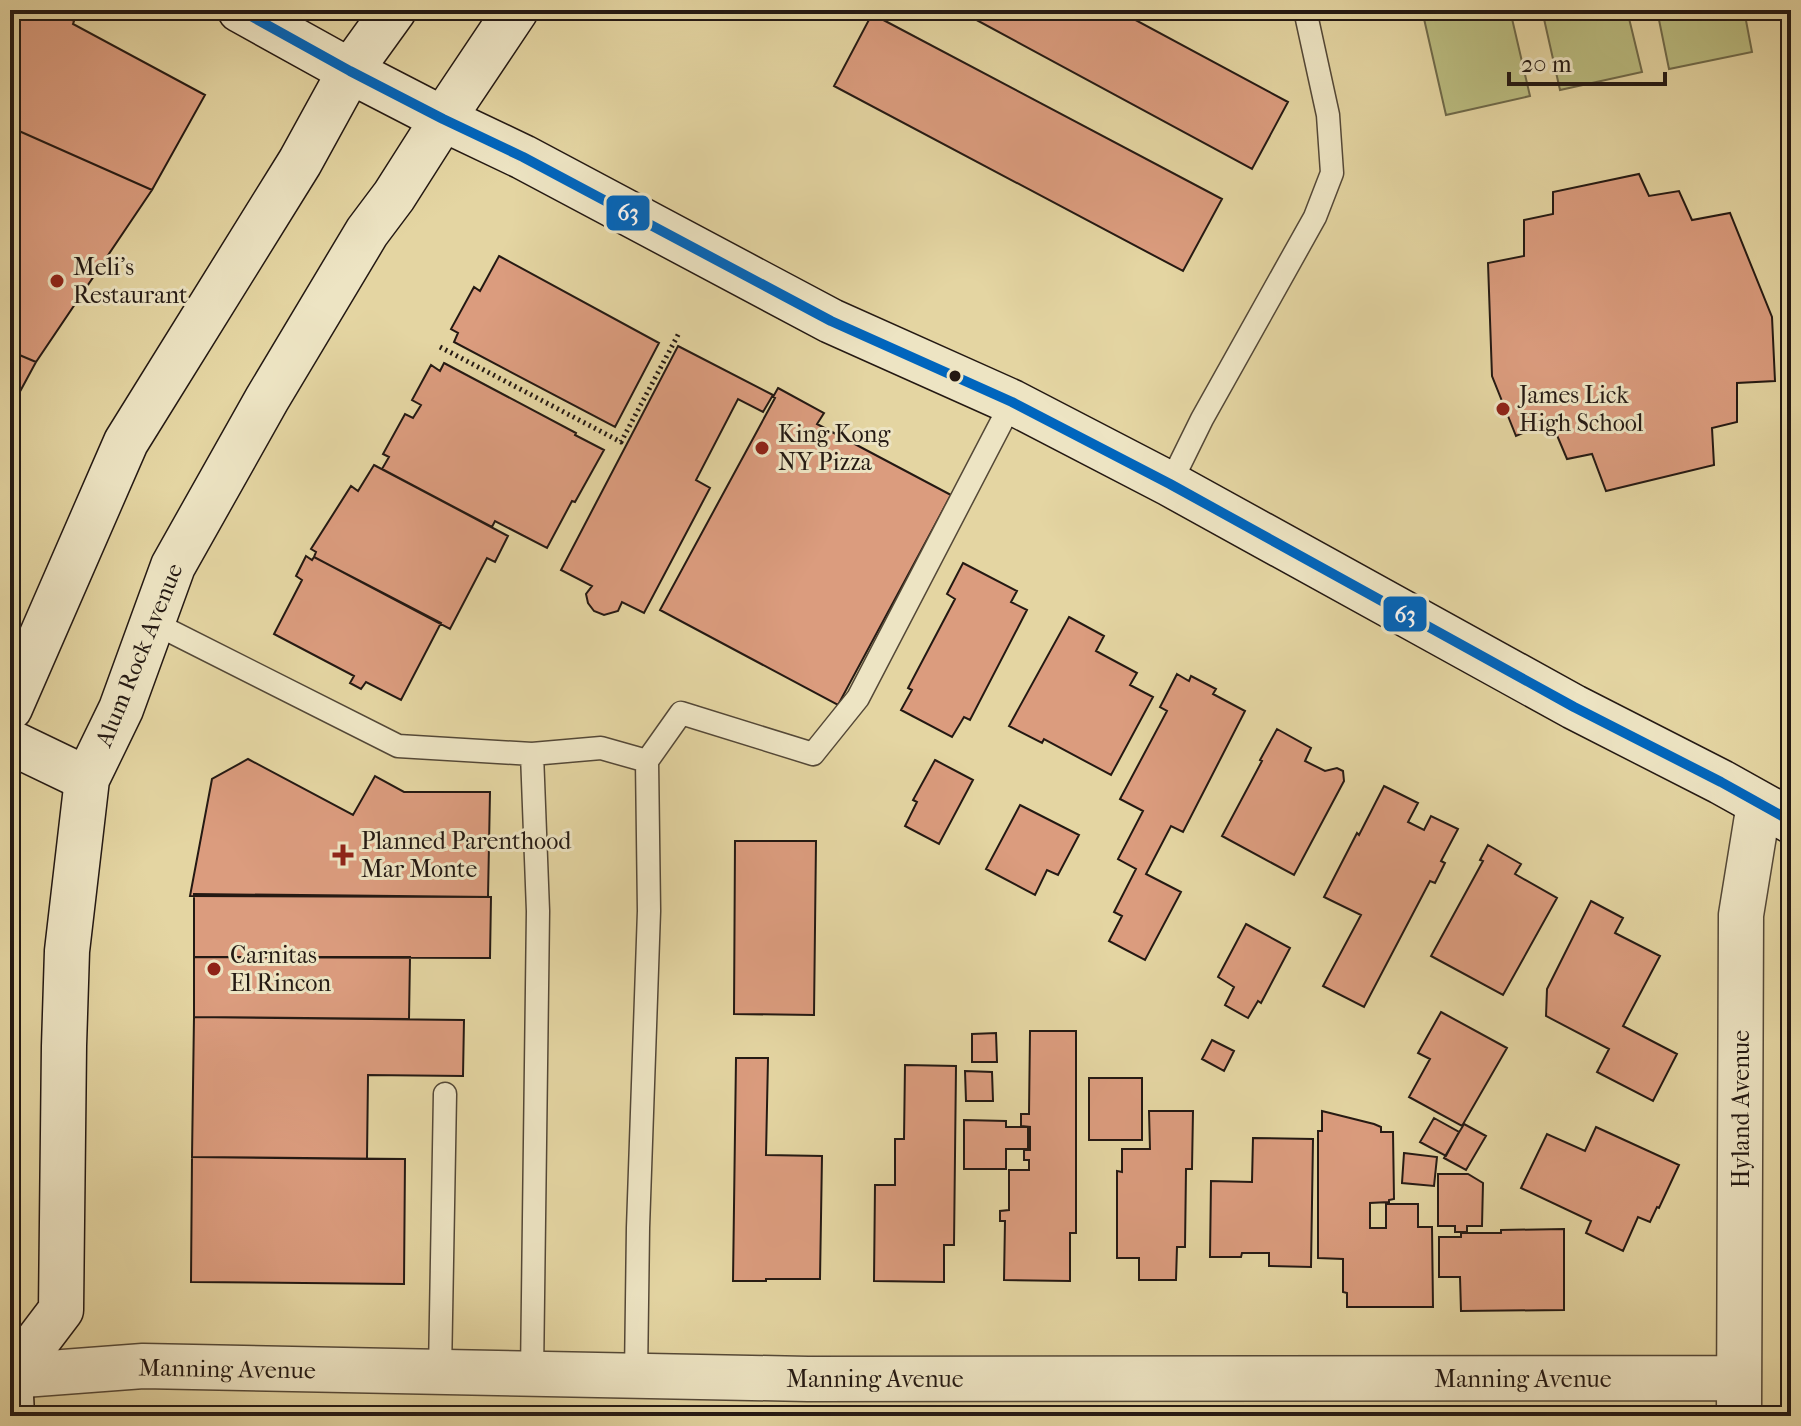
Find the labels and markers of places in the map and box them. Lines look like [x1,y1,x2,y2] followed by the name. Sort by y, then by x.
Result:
[73,253,188,309] place label: Meli’s Restaurant
[48,272,66,290] marker: Meli’s Restaurant
[947,368,963,384] unlabelled marker
[1517,381,1644,437] place label: James Lick High School
[1494,400,1512,418] marker: James Lick High School
[778,420,891,476] place label: King Kong NY Pizza
[753,439,771,457] marker: King Kong NY Pizza
[361,827,572,883] place label: Planned Parenthood Mar Monte
[332,844,354,866] marker: Planned Parenthood Mar Monte
[230,941,331,997] place label: Carnitas El Rincon
[205,960,223,978] marker: Carnitas El Rincon

